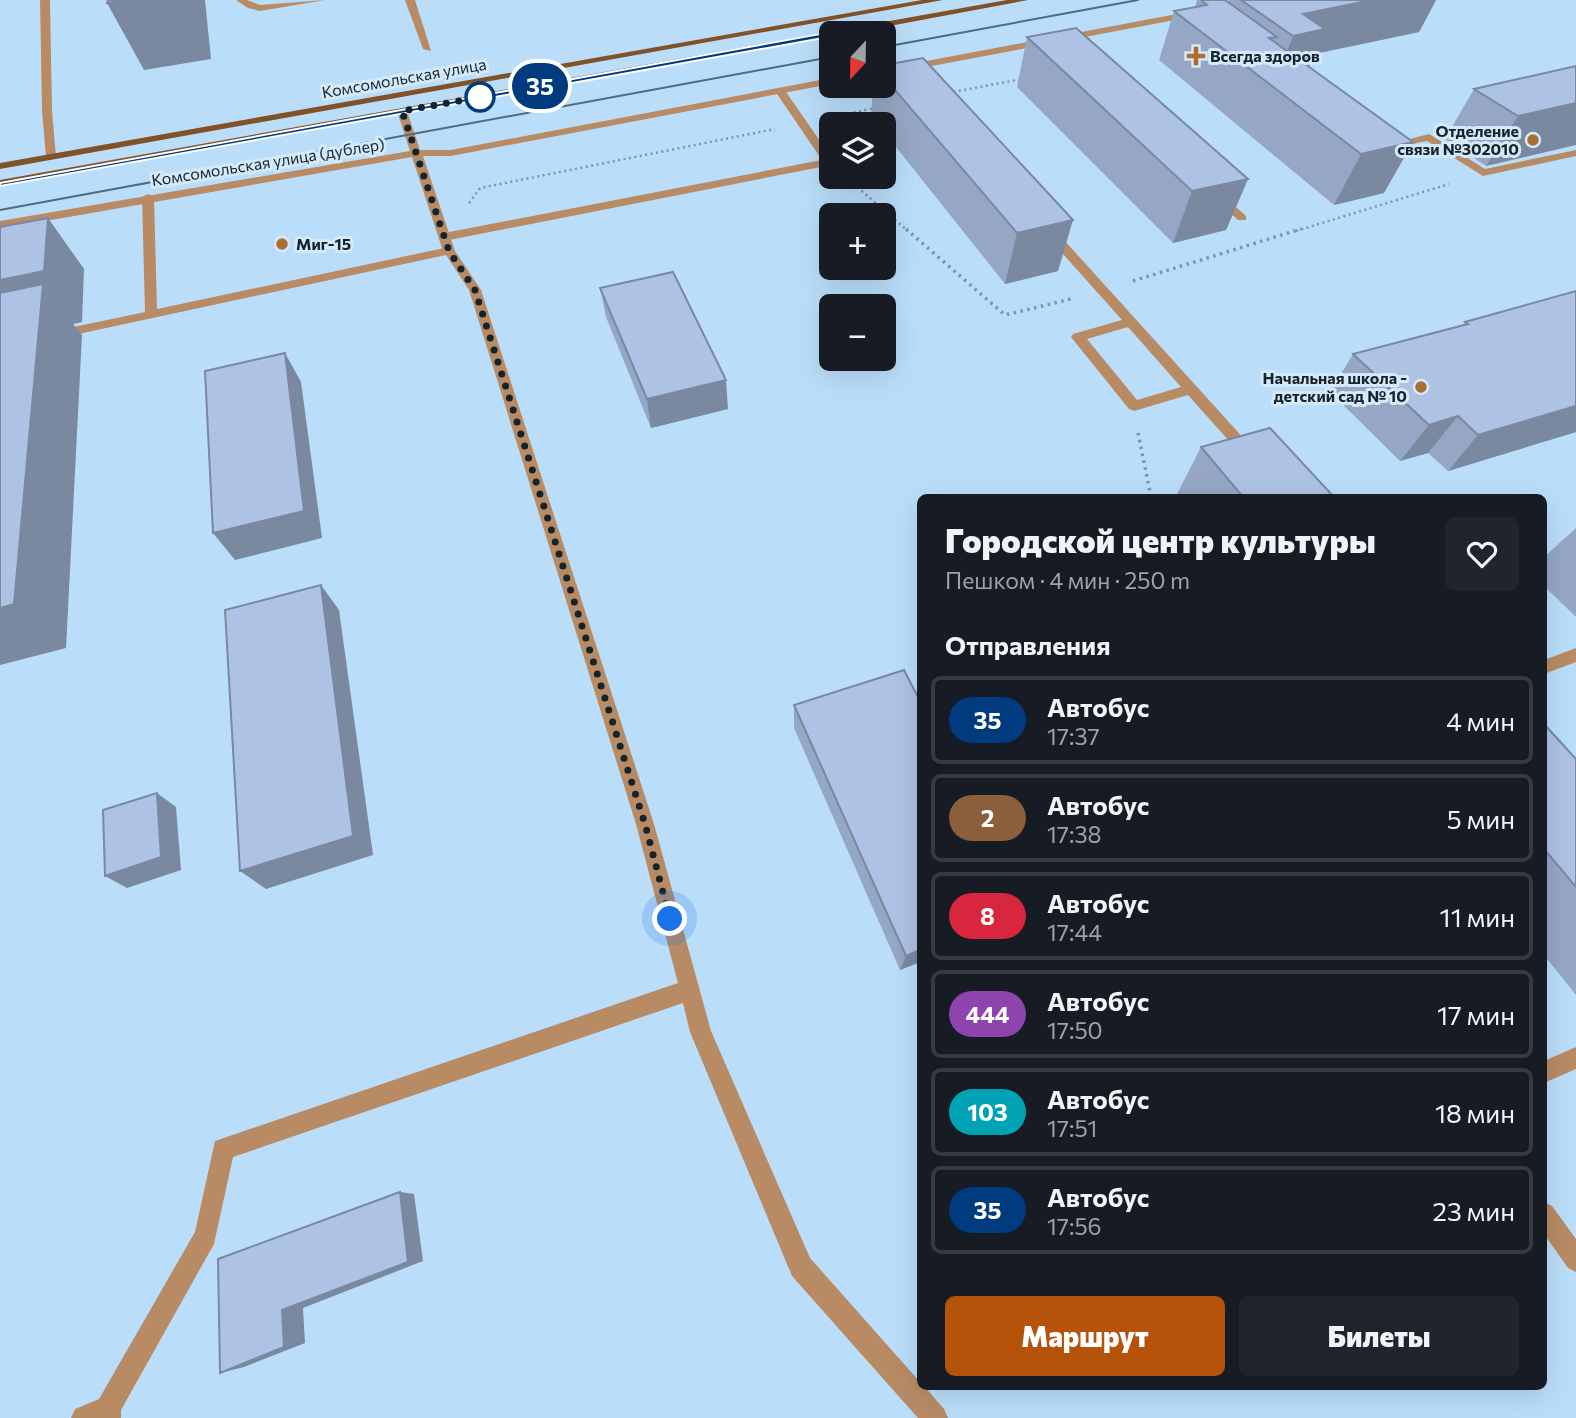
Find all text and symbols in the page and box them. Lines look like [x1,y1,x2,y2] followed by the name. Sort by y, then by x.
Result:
[819,21,896,98] north arrow
[819,21,896,371] map controls
[1210,46,1320,65] place label: Всегда здоров
[1188,48,1204,64] marker: Всегда здоров
[320,54,488,101] street label: Комсомольская улица
[508,63,572,109] line badge: 35
[526,71,554,100] text: 35
[465,82,495,112] unlabelled marker
[819,112,896,189] button: layers
[1397,121,1519,158] place label: Отделение связи №302010
[1525,132,1541,148] marker: Отделение связи №302010
[150,134,386,189] street label: Комсомольская улица (дублер)
[819,203,896,280] button: +
[296,234,351,253] place label: Миг-15
[274,236,290,252] marker: Миг-15
[819,294,896,371] button: −
[1262,368,1407,405] place label: Начальная школа - детский сад № 10
[1413,379,1429,395] marker: Начальная школа - детский сад № 10
[1445,517,1519,591] button: heart
[945,519,1376,560] text: Городской центр культуры
[945,566,1190,594] text: Пешком · 4 мин · 250 m
[945,629,1111,660] text: Отправления
[1047,691,1149,722] text: Автобус
[974,705,1001,734] text: 35
[1446,705,1515,736] text: 4 мин
[1047,722,1100,750] text: 17:37
[1047,789,1149,820] text: Автобус
[981,803,994,832] text: 2
[1447,803,1515,834] text: 5 мин
[1047,820,1102,848] text: 17:38
[1047,887,1149,918] text: Автобус
[652,901,687,936] your location
[980,901,995,930] text: 8
[1440,901,1515,932] text: 11 мин
[1047,918,1102,946] text: 17:44
[1047,985,1149,1016] text: Автобус
[965,999,1010,1028] text: 444
[1437,999,1515,1030] text: 17 мин
[1047,1016,1103,1044] text: 17:50
[1047,1083,1149,1114] text: Автобус
[967,1097,1008,1126] text: 103
[1435,1097,1515,1128] text: 18 мин
[1047,1114,1097,1142] text: 17:51
[1047,1181,1149,1212] text: Автобус
[974,1195,1001,1224] text: 35
[1433,1195,1515,1226] text: 23 мин
[1047,1212,1102,1240] text: 17:56
[945,1296,1225,1376] button: Маршрут
[1239,1296,1519,1376] button: Билеты

